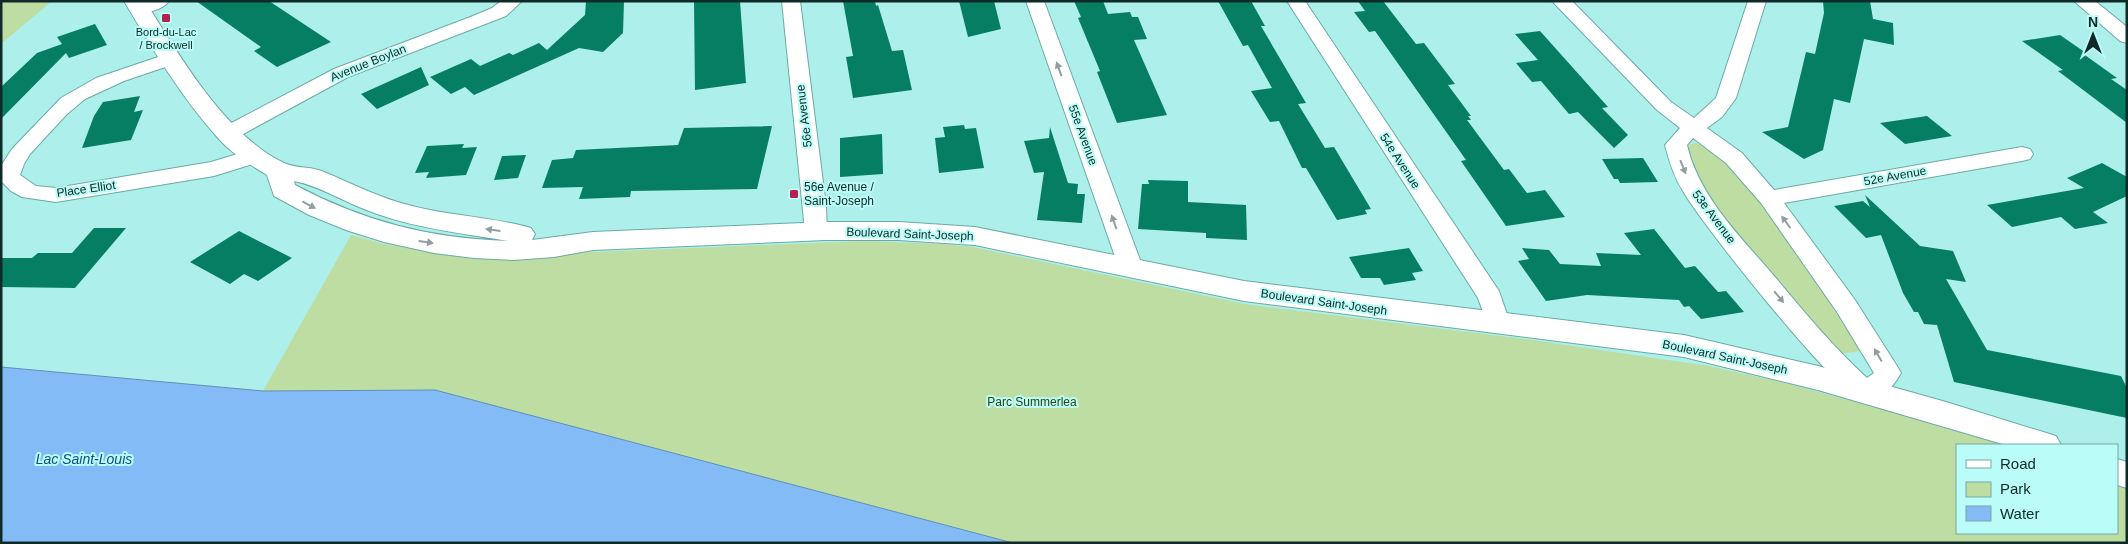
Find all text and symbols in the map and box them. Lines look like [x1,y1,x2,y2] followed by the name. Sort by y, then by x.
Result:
[2068,10,2118,60] north arrow
[160,12,172,24] marker: Bord-du-Lac / Brockwell
[2088,14,2098,30] text: N
[136,26,197,51] place label: Bord-du-Lac / Brockwell
[328,41,408,85] street label: Avenue Boylan
[1055,62,1062,77] one-way arrow
[793,83,815,148] street label: 56e Avenue
[1066,103,1100,167] street label: 55e Avenue
[1377,131,1423,192] street label: 54e Avenue
[1679,160,1687,174] one-way arrow
[1863,164,1928,188] street label: 52e Avenue
[56,178,117,200] street label: Place Elliot
[804,180,875,208] place label: 56e Avenue / Saint-Joseph
[788,188,800,200] marker: 56e Avenue / Saint-Joseph
[1689,188,1739,247] street label: 53e Avenue
[302,201,316,209] one-way arrow
[1110,214,1118,229] one-way arrow
[1781,215,1791,229] one-way arrow
[846,225,974,243] street label: Boulevard Saint-Joseph
[484,226,500,234] one-way arrow
[419,239,435,247] one-way arrow
[1260,286,1388,318] street label: Boulevard Saint-Joseph
[1773,291,1784,304] one-way arrow
[1661,337,1789,377] street label: Boulevard Saint-Joseph
[1874,349,1883,362] one-way arrow
[987,395,1077,409] park label: Parc Summerlea
[1956,444,2118,534] legend
[36,451,132,467] water label: Lac Saint-Louis
[2000,455,2036,472] text: Road
[2000,480,2031,497] text: Park
[2000,505,2039,522] text: Water

